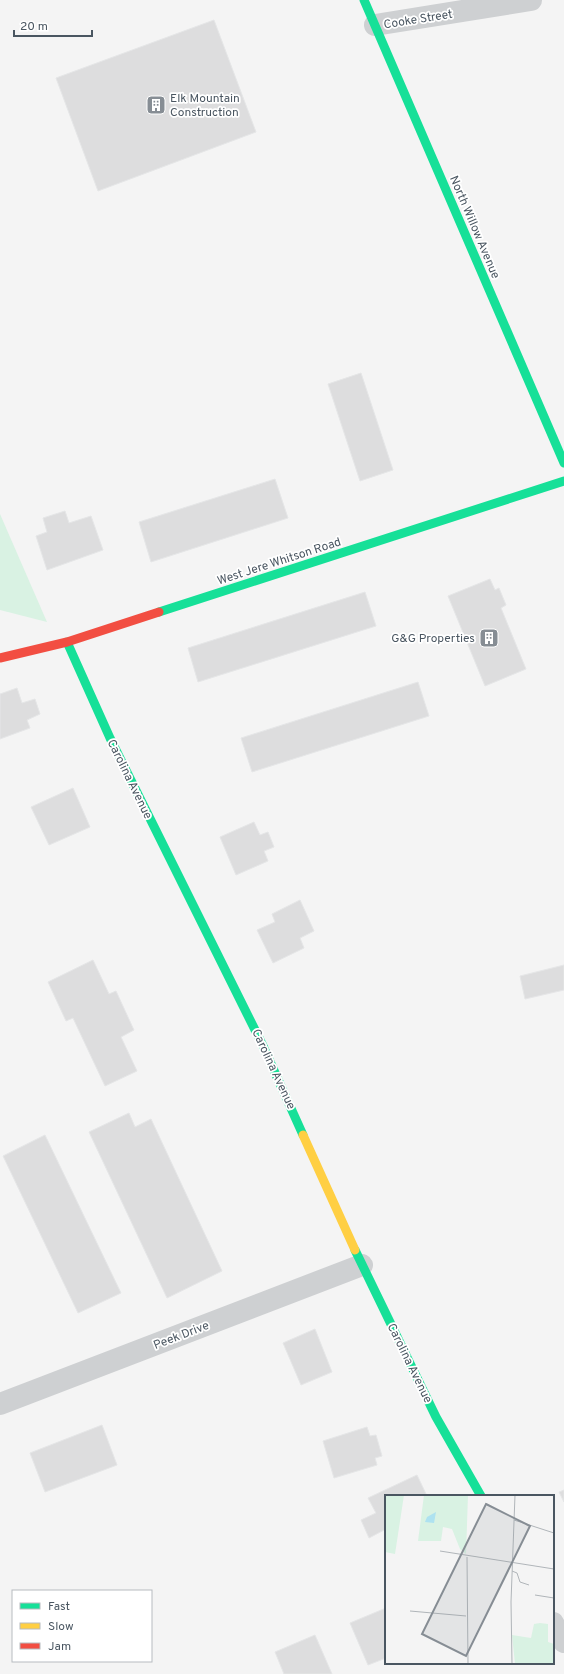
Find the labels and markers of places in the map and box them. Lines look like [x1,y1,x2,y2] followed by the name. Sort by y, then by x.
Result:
[170,91,240,121] place label: Elk Mountain Construction
[145,94,167,116] building icon: Elk Mountain Construction
[478,627,500,649] building icon: G&G Properties
[391,631,475,647] place label: G&G Properties

